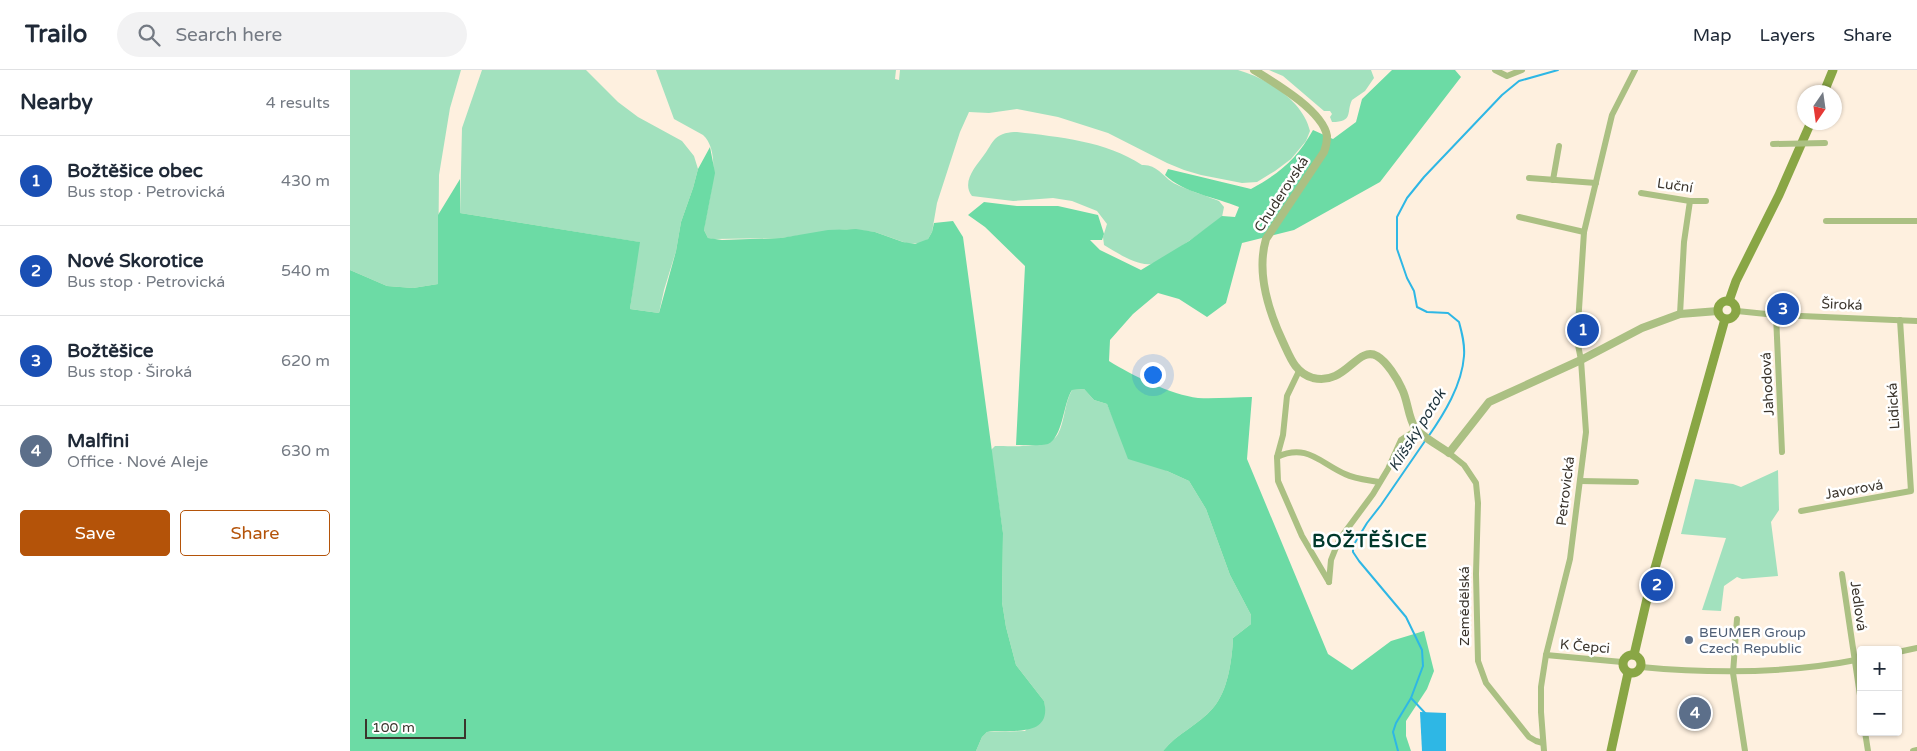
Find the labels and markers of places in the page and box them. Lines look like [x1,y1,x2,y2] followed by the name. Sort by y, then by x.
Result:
[1767,290,1799,328] pin: 3
[1567,311,1599,349] pin: 1
[1641,566,1673,604] pin: 2
[1699,624,1806,657] place label: BEUMER Group Czech Republic
[1683,634,1695,646] marker: BEUMER Group Czech Republic
[1679,694,1711,732] pin: 4

